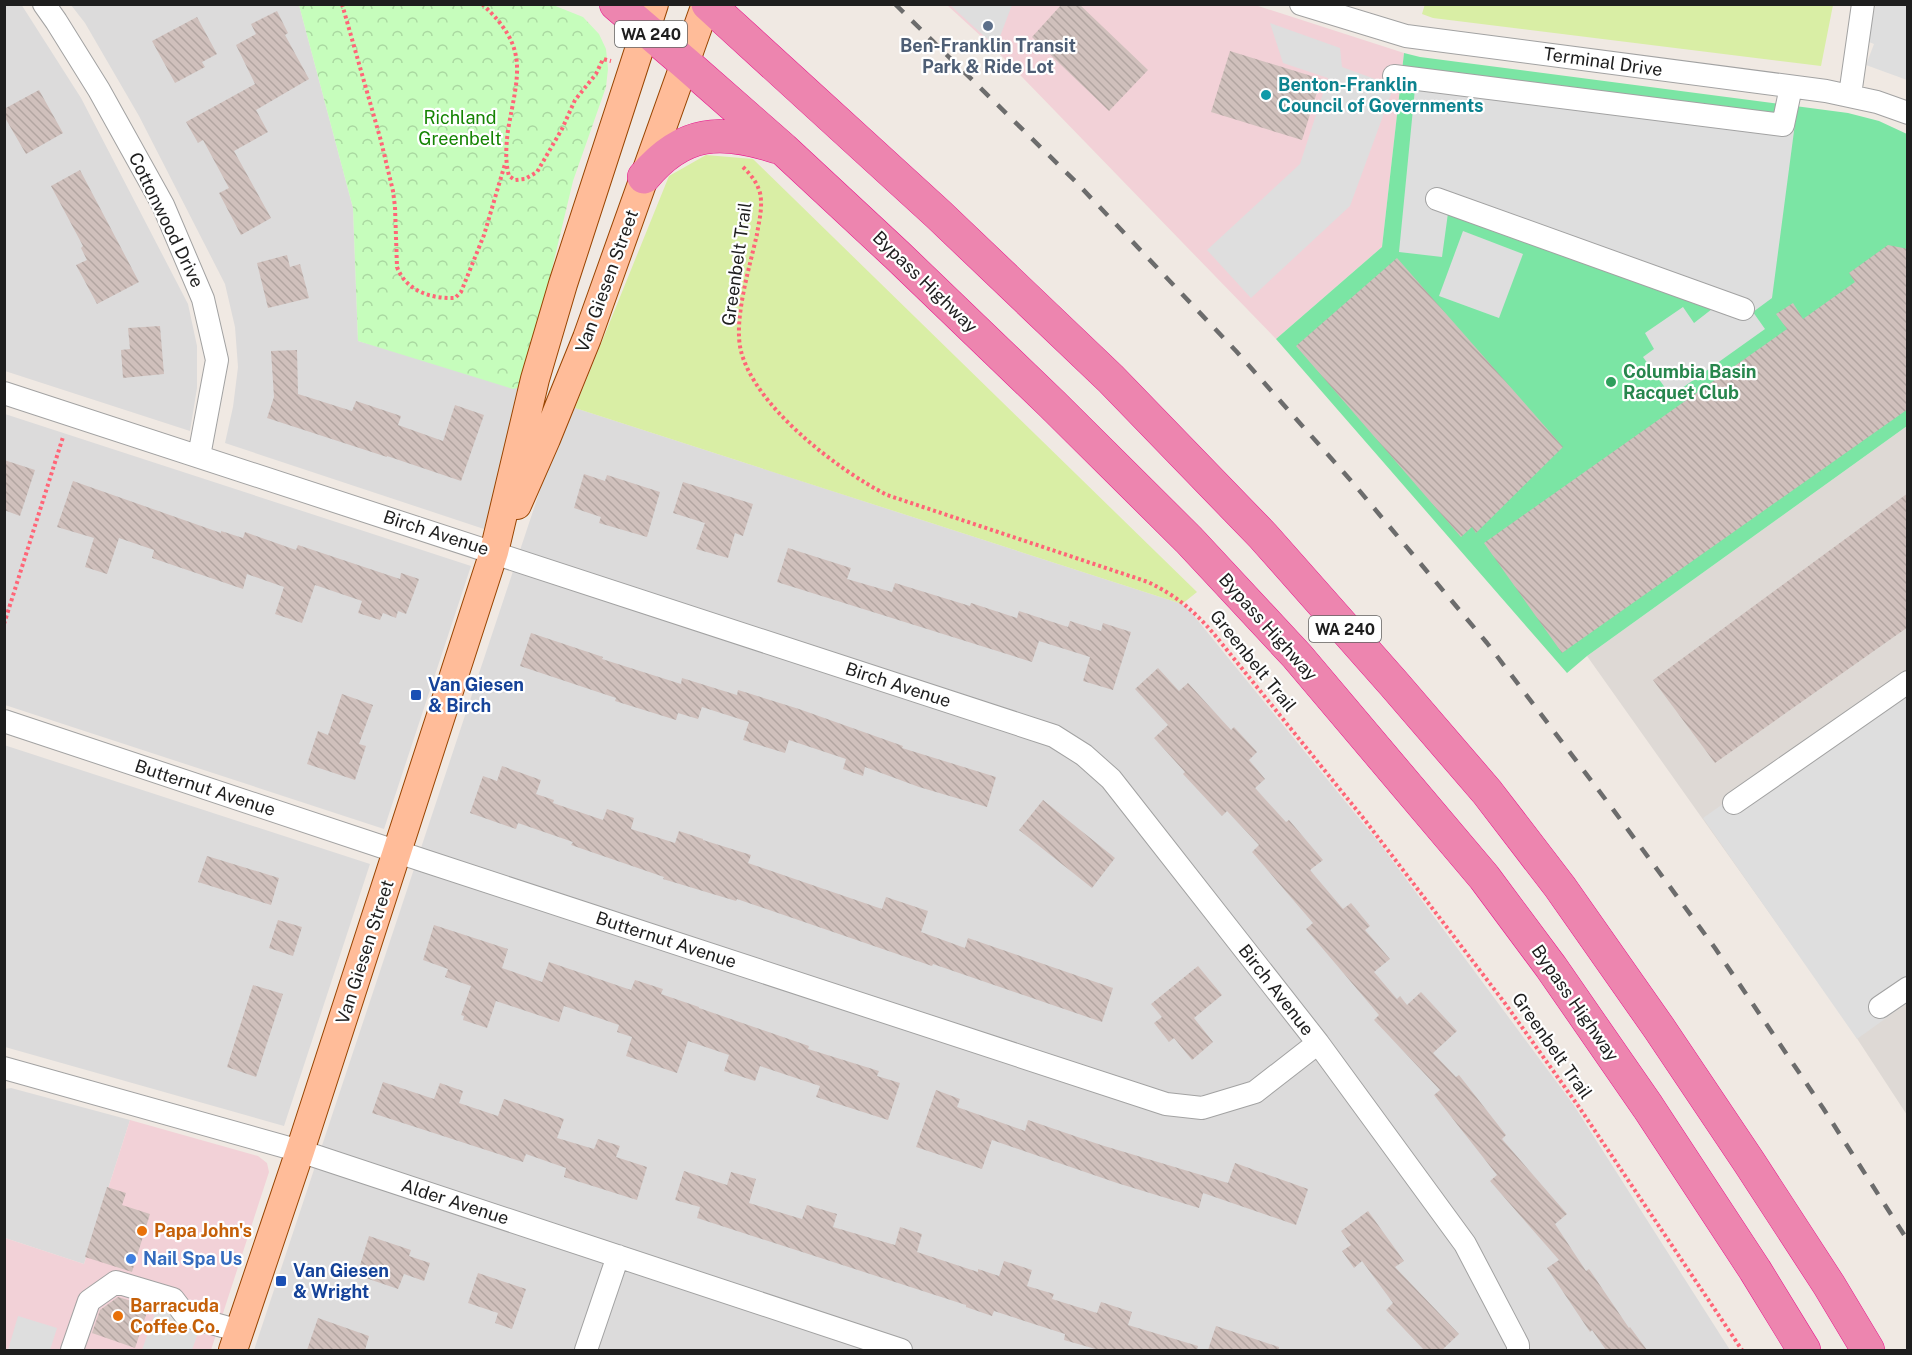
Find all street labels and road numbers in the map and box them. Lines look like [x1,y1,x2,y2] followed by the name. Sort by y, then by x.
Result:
[615,21,687,47] road number: WA 240
[1542,43,1664,80] street label: Terminal Drive
[125,149,208,291] street label: Cottonwood Drive
[717,201,756,327] street label: Greenbelt Trail
[571,207,642,355] street label: Van Giesen Street
[869,226,982,337] street label: Bypass Highway
[381,506,492,559] street label: Birch Avenue
[1215,569,1322,685] street label: Bypass Highway
[1206,606,1301,716] street label: Greenbelt Trail
[1309,616,1381,642] road number: WA 240
[843,658,954,711] street label: Birch Avenue
[132,755,278,820] street label: Butternut Avenue
[331,877,398,1027] street label: Van Giesen Street
[593,907,739,972] street label: Butternut Avenue
[1234,940,1318,1039] street label: Birch Avenue
[1527,940,1624,1065] street label: Bypass Highway
[1508,989,1597,1103] street label: Greenbelt Trail
[399,1174,512,1229] street label: Alder Avenue

